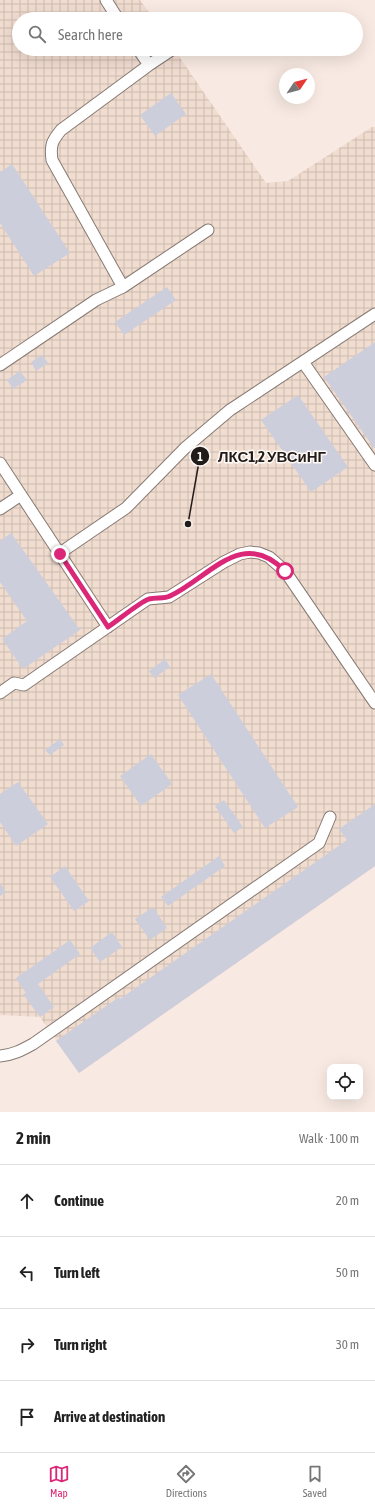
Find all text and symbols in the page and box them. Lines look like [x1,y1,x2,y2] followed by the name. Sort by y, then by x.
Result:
[12,12,363,56] search box
[26,23,48,45] icon: search
[58,26,123,43] text: Search here
[279,68,315,104] north arrow
[190,443,334,470] callout: ЛКС1,2 УВСиНГ
[218,448,327,465] text: ЛКС1,2 УВСиНГ
[197,450,203,464] text: 1
[51,545,69,563] route end
[276,562,294,580] route start
[327,1064,363,1100] map controls
[327,1064,363,1100] button: locate
[16,1128,51,1148] text: 2 min
[299,1131,359,1146] text: Walk · 100 m
[16,1190,38,1212] icon: ahead
[54,1192,104,1209] text: Continue
[336,1193,359,1208] text: 20 m
[16,1262,38,1284] icon: left
[54,1264,100,1281] text: Turn left
[336,1265,359,1280] text: 50 m
[16,1334,38,1356] icon: right
[54,1336,107,1353] text: Turn right
[336,1337,359,1352] text: 30 m
[16,1406,38,1428] icon: arrive
[54,1408,165,1425] text: Arrive at destination
[48,1463,70,1499] tab: Map
[166,1463,207,1499] tab: Directions
[303,1463,327,1499] tab: Saved

